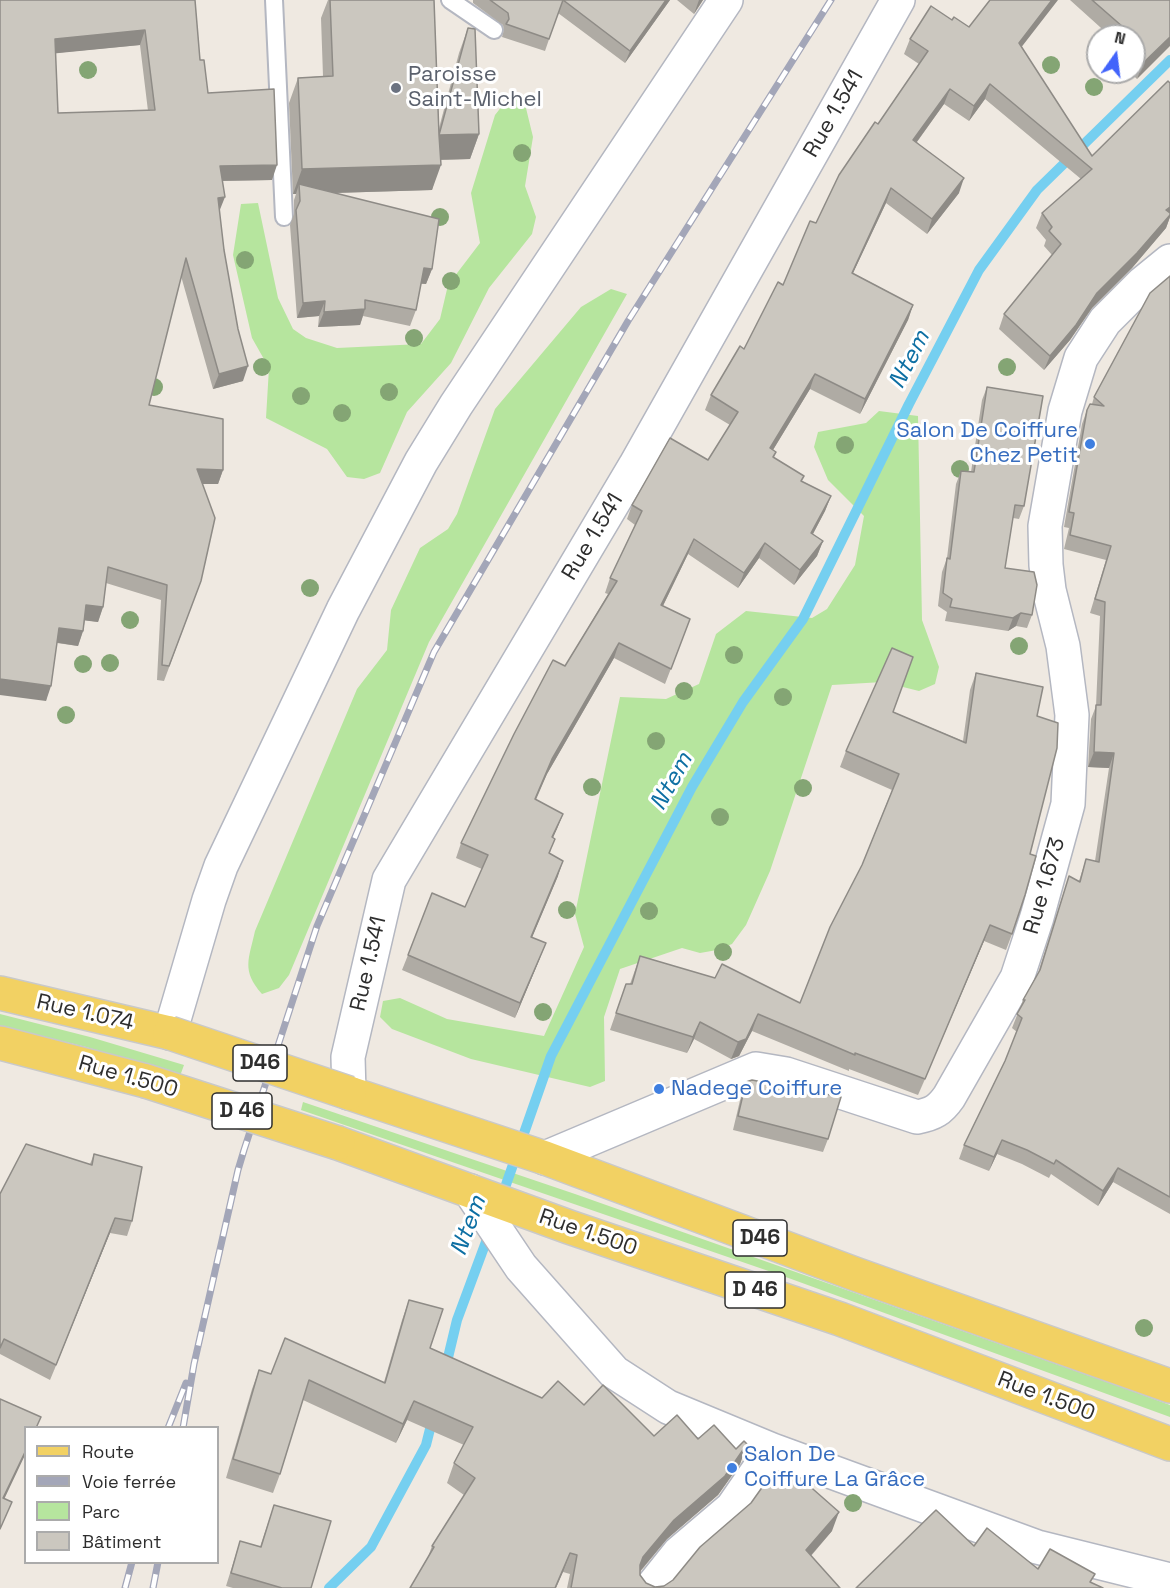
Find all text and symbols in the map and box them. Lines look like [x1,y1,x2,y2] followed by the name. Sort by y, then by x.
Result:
[1086,24,1146,84] north arrow
[1112,27,1128,49] text: N
[408,62,542,113] place label: Paroisse Saint-Michel
[798,66,870,162] street label: Rue 1.541
[389,81,403,95] marker: Paroisse Saint-Michel
[883,326,937,394] water label: Ntem
[896,418,1078,470] place label: Salon De Coiffure Chez Petit
[1083,437,1097,451] marker: Salon De Coiffure Chez Petit
[557,489,629,585] street label: Rue 1.541
[645,748,699,816] water label: Ntem
[1019,835,1071,937] street label: Rue 1.673
[345,914,393,1014] street label: Rue 1.541
[34,989,136,1037] street label: Rue 1.074
[233,1045,287,1081] road number: D46
[75,1050,181,1104] street label: Rue 1.500
[671,1076,842,1102] place label: Nadege Coiffure
[652,1082,666,1096] marker: Nadege Coiffure
[212,1093,272,1129] road number: D 46
[445,1192,493,1260] water label: Ntem
[535,1204,641,1262] street label: Rue 1.500
[733,1220,787,1256] road number: D46
[725,1272,785,1308] road number: D 46
[994,1366,1098,1428] street label: Rue 1.500
[24,1426,219,1564] legend
[82,1440,134,1463] text: Route
[744,1442,925,1494] place label: Salon De Coiffure La Grâce
[725,1461,739,1475] marker: Salon De Coiffure La Grâce
[82,1470,176,1493] text: Voie ferrée
[82,1500,120,1523] text: Parc
[82,1530,162,1553] text: Bâtiment

